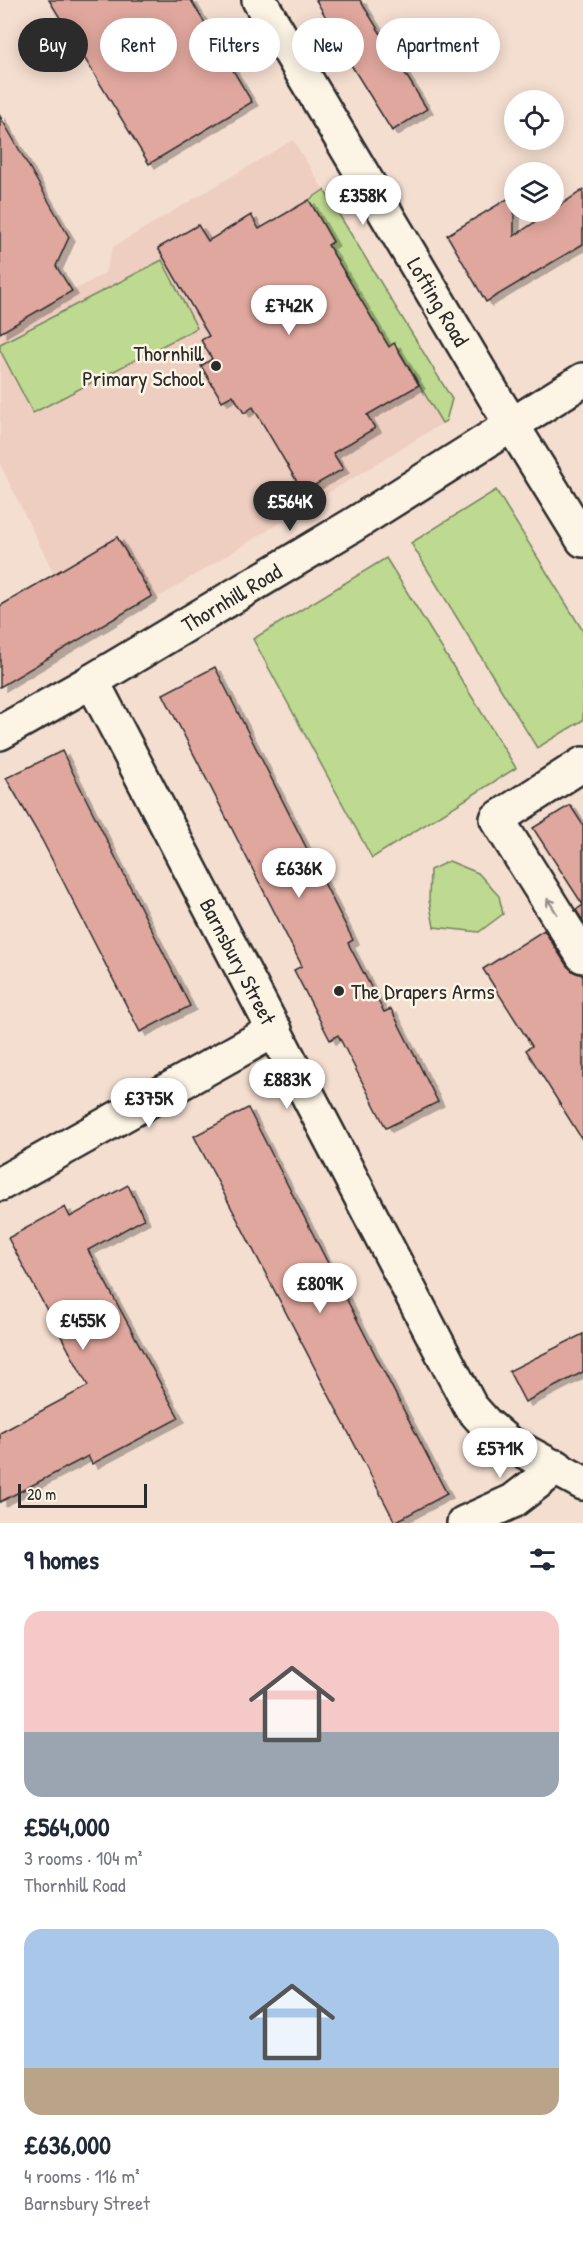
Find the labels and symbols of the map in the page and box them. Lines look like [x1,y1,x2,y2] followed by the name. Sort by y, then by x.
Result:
[321,175,405,226] pin: £358K
[400,252,476,352] street label: Lofting Road
[247,285,331,336] pin: £742K
[82,338,205,393] place label: Thornhill Primary School
[209,359,223,373] marker: Thornhill Primary School
[248,481,332,532] pin: £564K
[176,556,287,639] street label: Thornhill Road
[257,848,341,899] pin: £636K
[193,893,284,1030] street label: Barnsbury Street
[545,898,557,915] one-way arrow
[351,976,495,1006] place label: The Drapers Arms
[332,984,346,998] marker: The Drapers Arms
[245,1059,329,1110] pin: £883K
[107,1078,191,1129] pin: £375K
[278,1263,362,1314] pin: £809K
[41,1300,125,1351] pin: £455K
[458,1428,542,1479] pin: £571K
[18,1481,147,1508] scale bar

